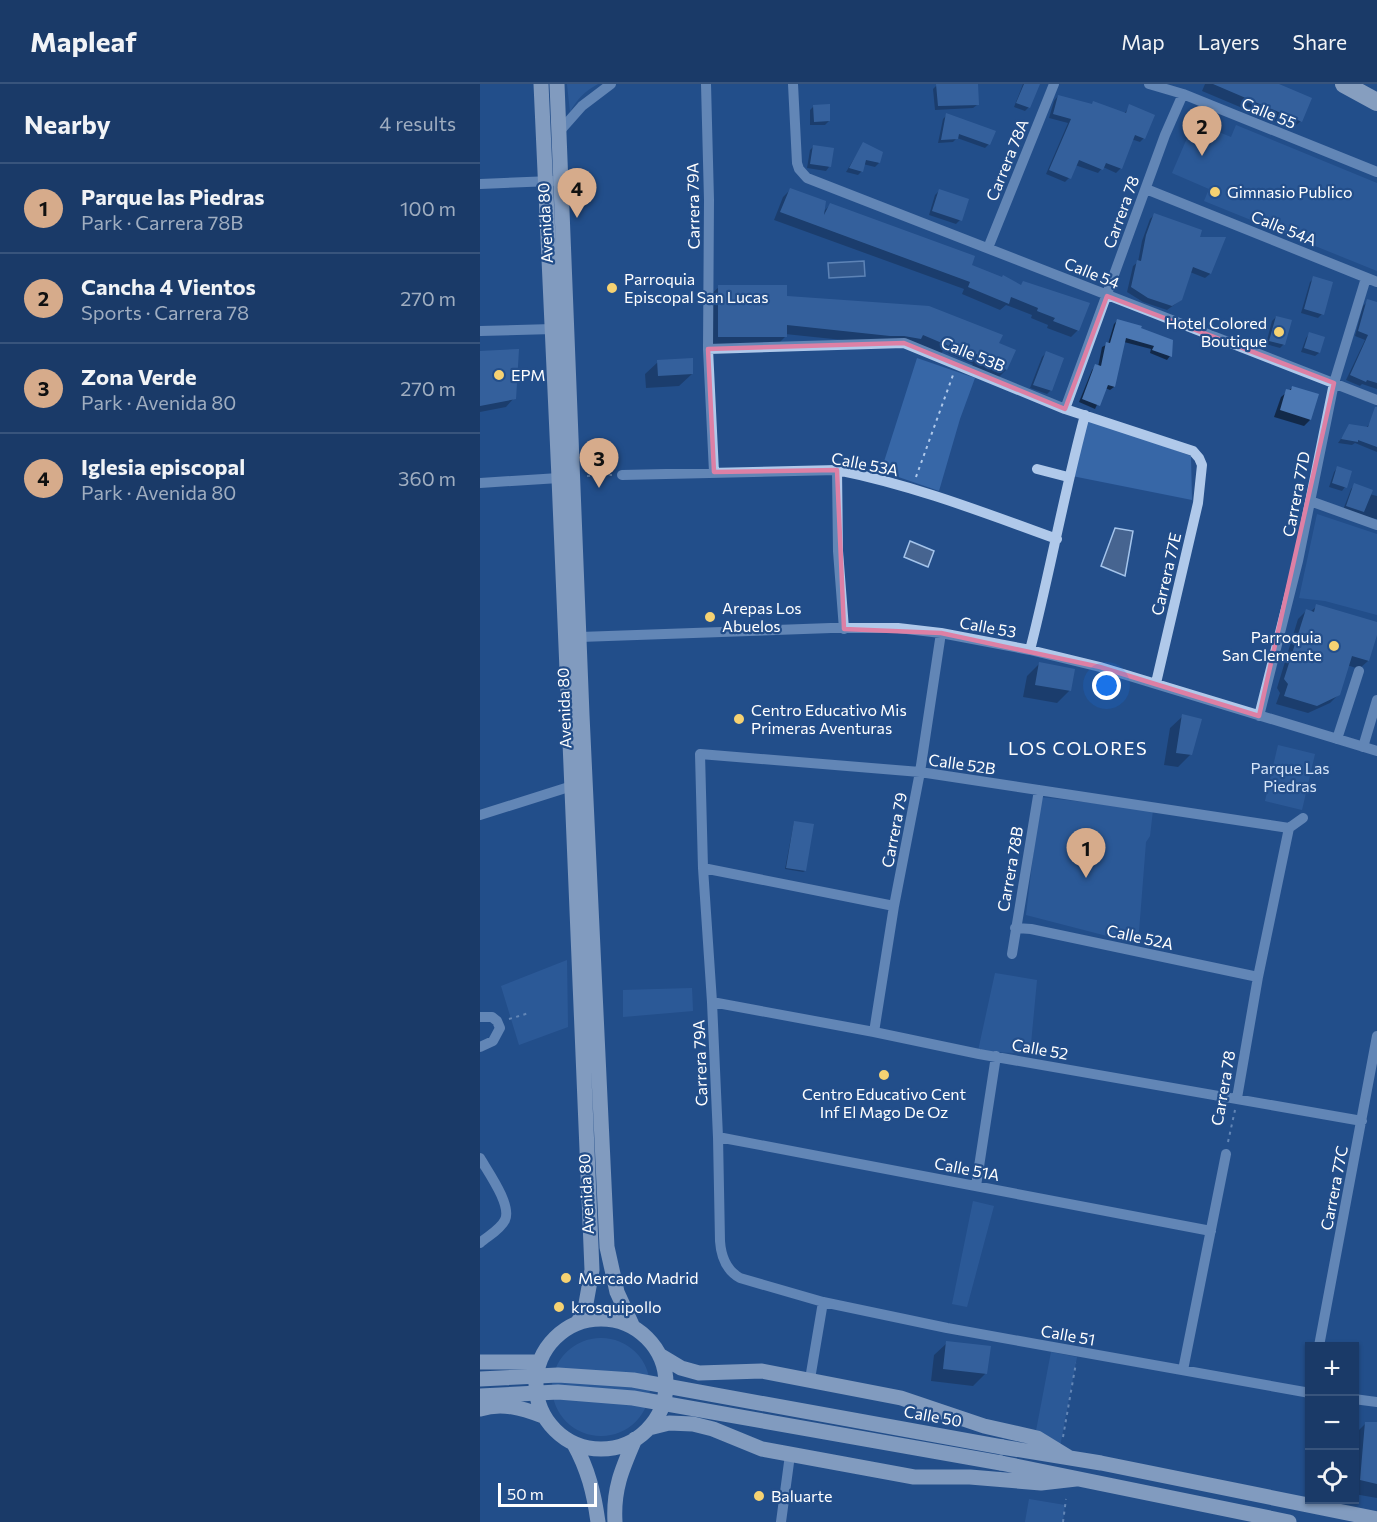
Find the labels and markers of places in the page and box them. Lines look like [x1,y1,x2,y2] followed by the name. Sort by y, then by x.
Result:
[1182,106,1222,156] pin: 2
[558,168,596,218] pin: 4
[1227,182,1352,201] place label: Gimnasio Publico
[1208,185,1222,199] marker: Gimnasio Publico
[624,269,768,306] place label: Parroquia Episcopal San Lucas
[605,281,619,295] marker: Parroquia Episcopal San Lucas
[1166,313,1267,350] place label: Hotel Colored Boutique
[1272,325,1286,339] marker: Hotel Colored Boutique
[511,365,546,384] place label: EPM
[492,368,506,382] marker: EPM
[580,438,618,488] pin: 3
[722,598,802,635] place label: Arepas Los Abuelos
[703,610,717,624] marker: Arepas Los Abuelos
[1222,627,1322,664] place label: Parroquia San Clemente
[1327,639,1341,653] marker: Parroquia San Clemente
[751,700,907,737] place label: Centro Educativo Mis Primeras Aventuras
[732,712,746,726] marker: Centro Educativo Mis Primeras Aventuras
[1066,828,1106,878] pin: 1
[877,1068,891,1082] marker: Centro Educativo Cent Inf El Mago De Oz
[802,1084,967,1121] place label: Centro Educativo Cent Inf El Mago De Oz
[578,1268,699,1287] place label: Mercado Madrid
[559,1271,573,1285] marker: Mercado Madrid
[571,1297,662,1316] place label: krosquipollo
[552,1300,566,1314] marker: krosquipollo
[771,1486,832,1505] place label: Baluarte
[752,1489,766,1503] marker: Baluarte

